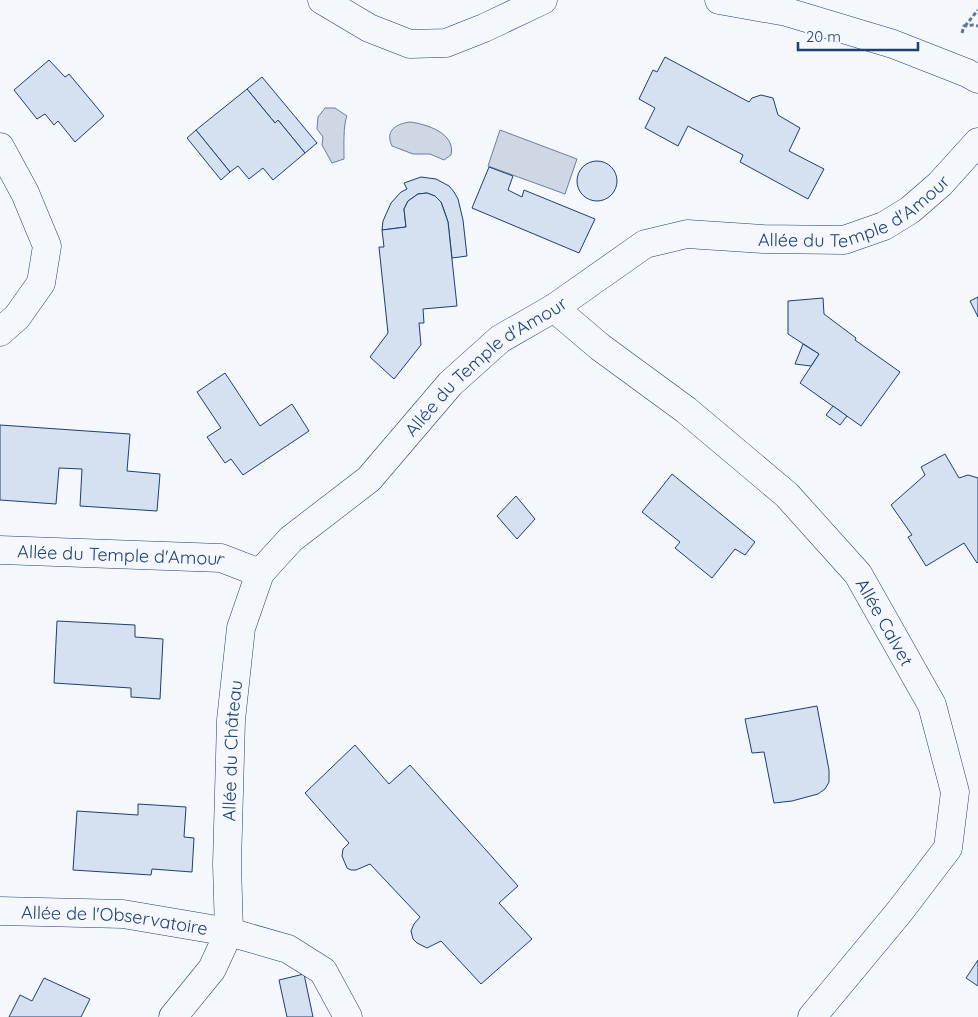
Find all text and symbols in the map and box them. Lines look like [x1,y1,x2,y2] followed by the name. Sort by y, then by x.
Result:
[798,20,918,52] scale bar
[806,27,841,46] text: 20 m
[758,170,954,252] street label: Allée du Temple d'Amour
[399,291,571,441] street label: Allée du Temple d'Amour
[17,539,228,570] street label: Allée du Temple d'Amour
[851,574,919,670] street label: Allée Calvet
[217,679,247,822] street label: Allée du Château
[21,900,210,940] street label: Allée de l'Observatoire

